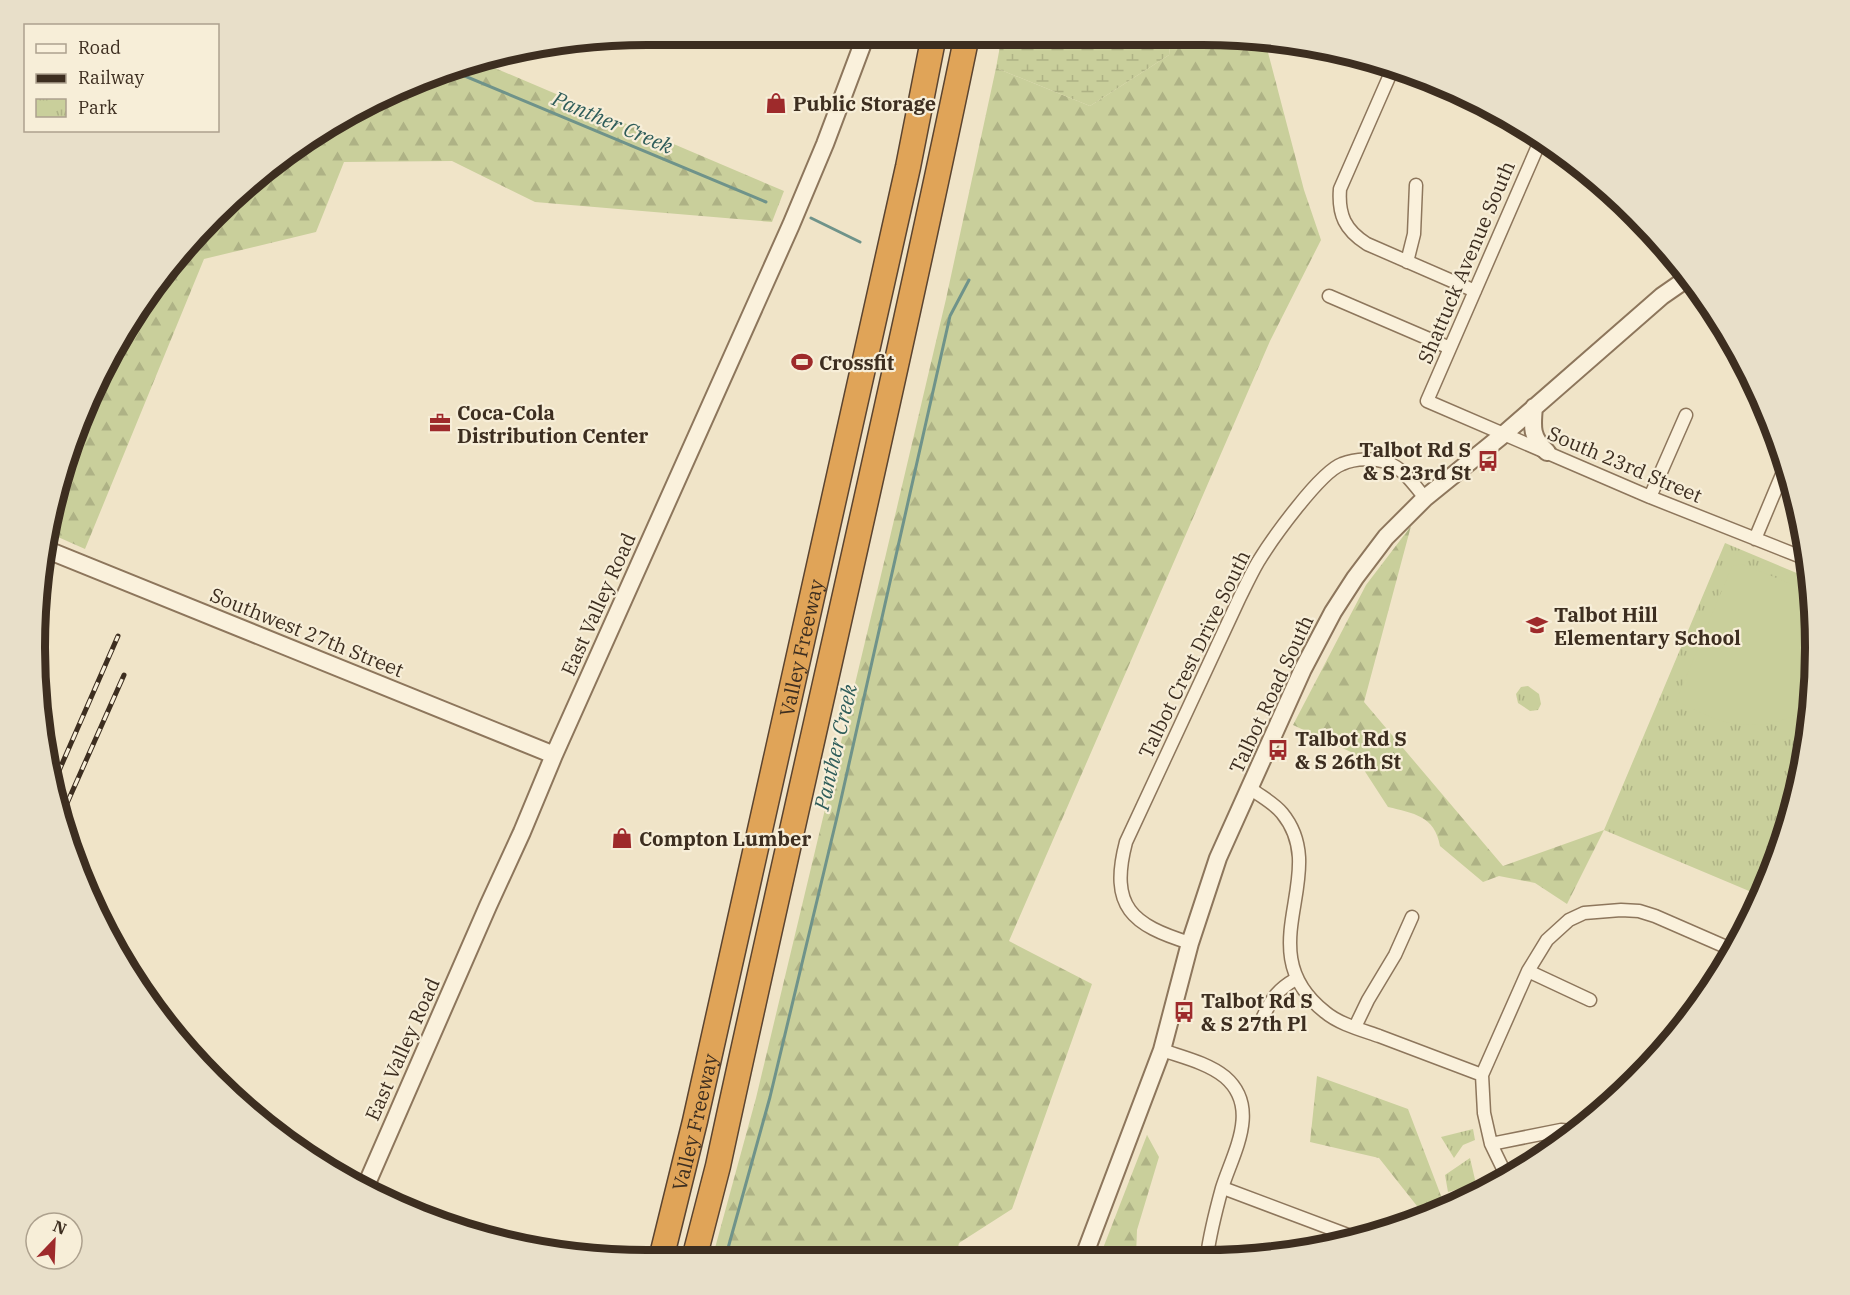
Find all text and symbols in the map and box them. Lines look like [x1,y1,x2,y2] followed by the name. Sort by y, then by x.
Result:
[24,24,219,132] legend
[78,36,121,59] text: Road
[78,66,144,89] text: Railway
[547,84,678,160] water label: Panther Creek
[793,90,936,117] place label: Public Storage
[764,91,788,115] shop icon: Public Storage
[78,96,118,119] text: Park
[1411,156,1521,368] street label: Shattuck Avenue South
[819,349,895,376] place label: Crossfit
[790,350,814,374] sports icon: Crossfit
[457,399,649,449] place label: Coca-Cola Distribution Center
[428,411,452,435] office icon: Coca-Cola Distribution Center
[1544,419,1706,509] street label: South 23rd Street
[1359,436,1472,486] place label: Talbot Rd S & S 23rd St
[1476,449,1500,473] bus stop icon: Talbot Rd S & S 23rd St
[554,528,642,680] street label: East Valley Road
[1132,546,1256,762] street label: Talbot Crest Drive South
[772,576,829,719] street label: Valley Freeway
[206,581,408,683] street label: Southwest 27th Street
[1554,601,1741,651] place label: Talbot Hill Elementary School
[1223,611,1319,777] street label: Talbot Road South
[1525,613,1549,637] school or university icon: Talbot Hill Elementary School
[807,680,863,814] water label: Panther Creek
[1295,725,1407,775] place label: Talbot Rd S & S 26th St
[1266,738,1290,762] bus stop icon: Talbot Rd S & S 26th St
[639,825,811,852] place label: Compton Lumber
[610,826,634,850] shop icon: Compton Lumber
[358,973,446,1125] street label: East Valley Road
[1201,987,1313,1037] place label: Talbot Rd S & S 27th Pl
[1172,1000,1196,1024] bus stop icon: Talbot Rd S & S 27th Pl
[665,1051,723,1193] street label: Valley Freeway
[24,1211,84,1271] north arrow
[50,1216,70,1239] text: N

